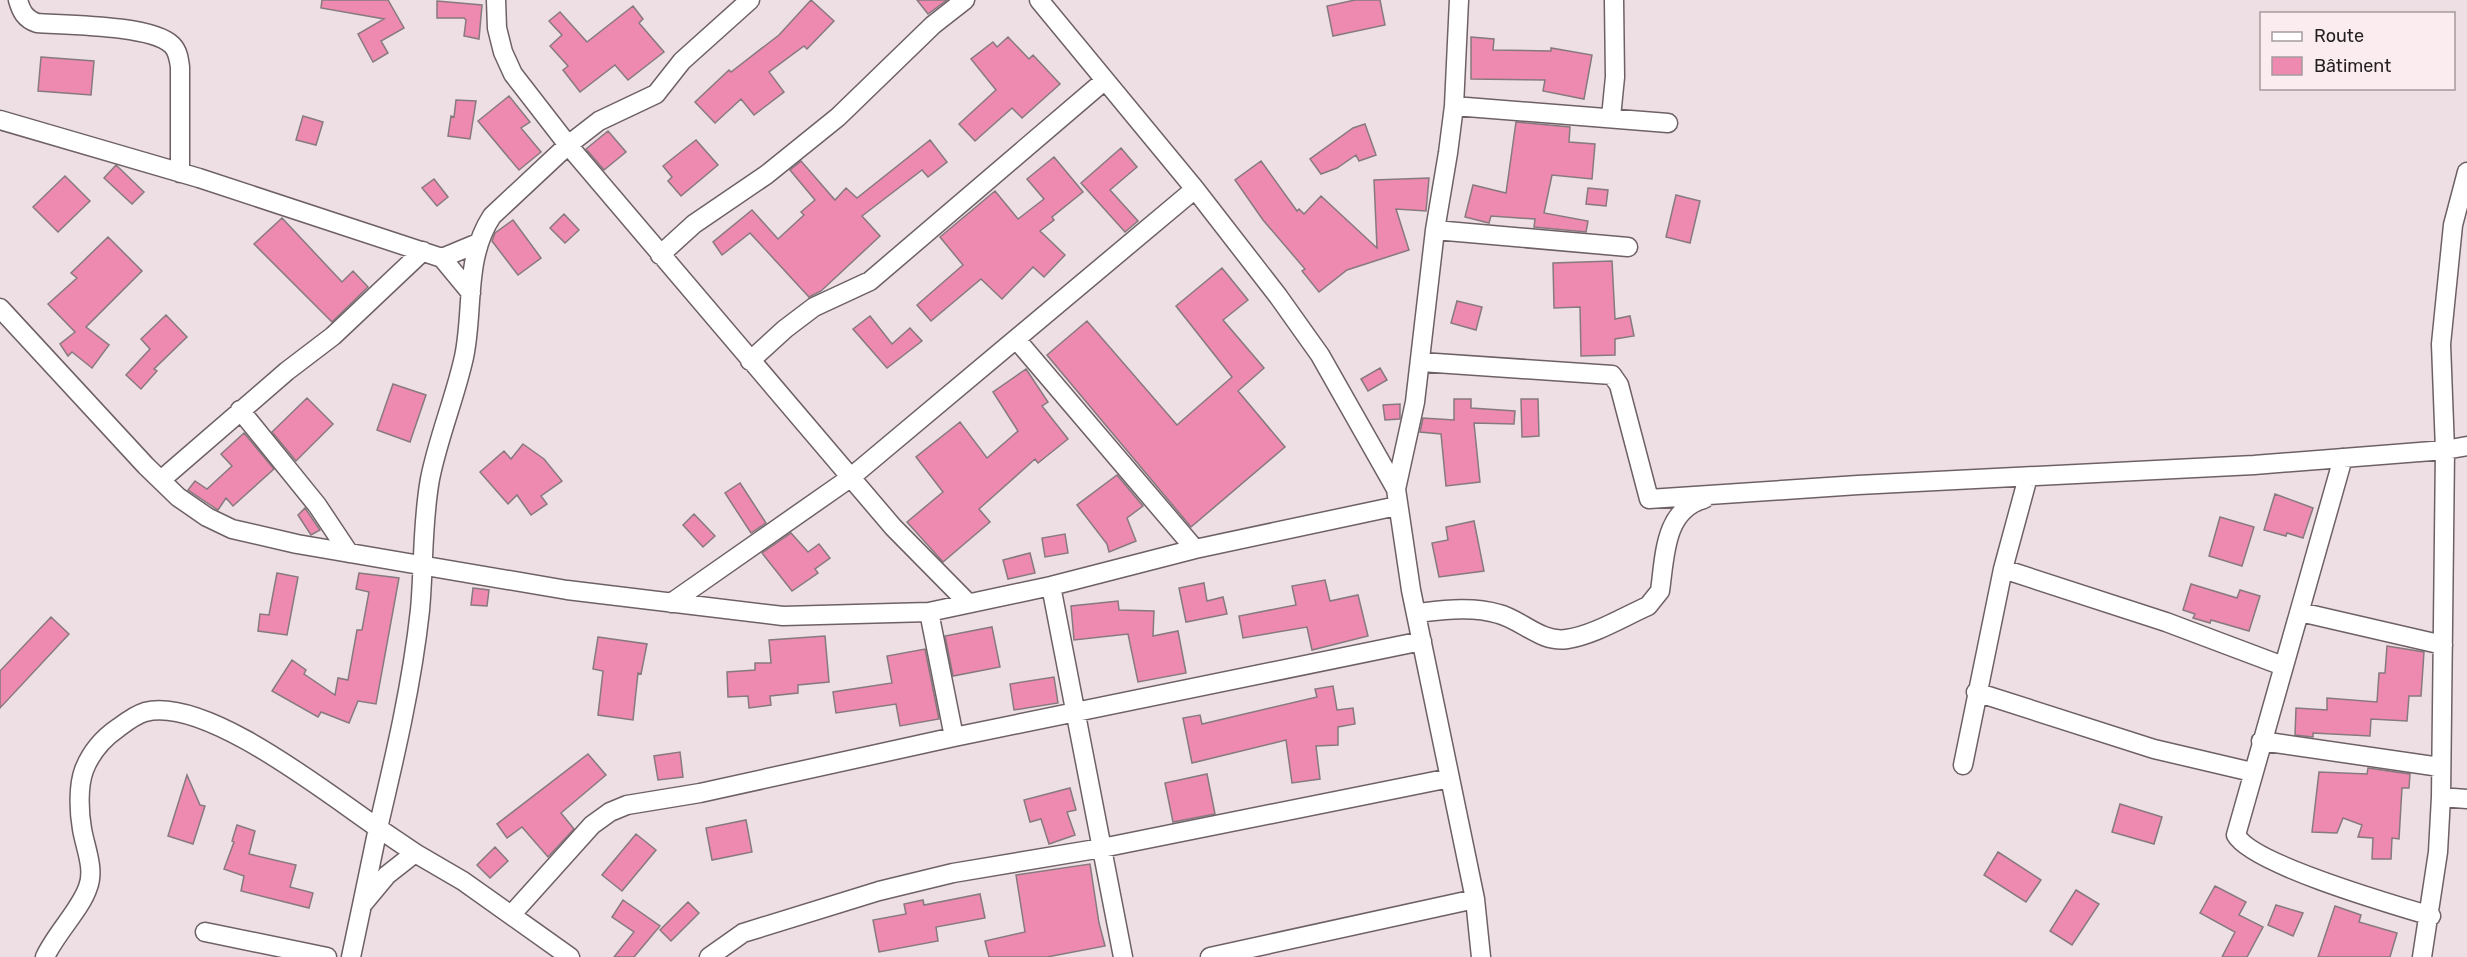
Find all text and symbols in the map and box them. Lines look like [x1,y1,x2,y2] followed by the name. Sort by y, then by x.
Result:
[2260,12,2455,90] legend
[2314,25,2364,47] text: Route
[2314,55,2391,77] text: Bâtiment

